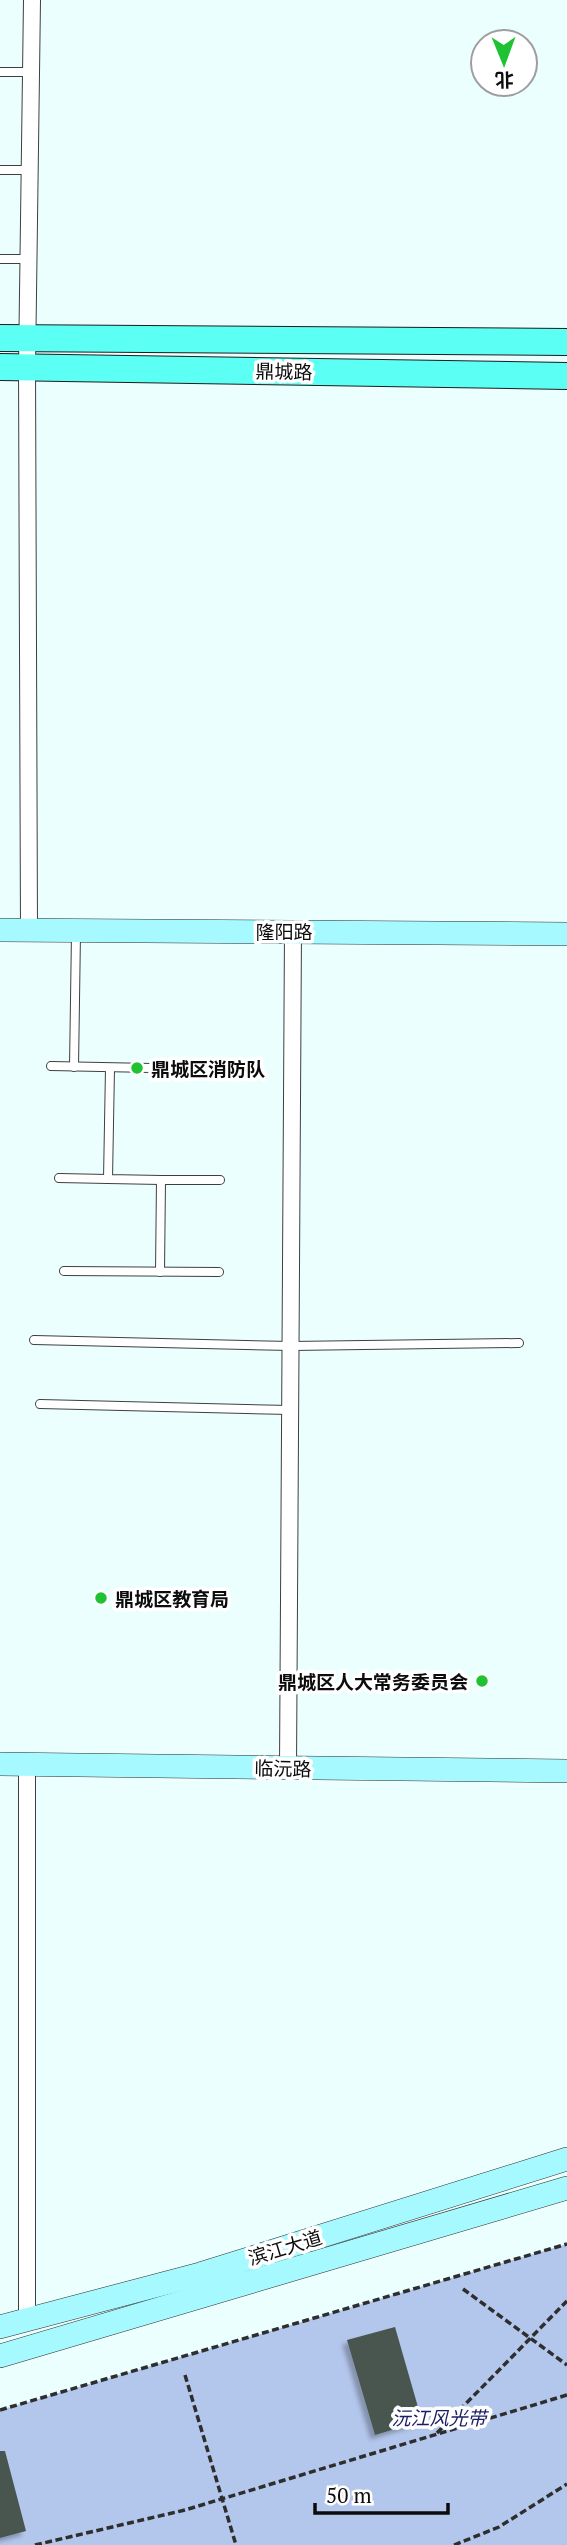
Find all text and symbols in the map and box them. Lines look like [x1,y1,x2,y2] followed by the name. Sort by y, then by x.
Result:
[469,28,539,98] north arrow
[495,68,514,93] text: 北
[255,358,313,384] street label: 鼎城路
[255,919,313,944] street label: 隆阳路
[151,1056,265,1081] place label: 鼎城区消防队
[129,1060,145,1076] marker: 鼎城区消防队
[115,1586,229,1611] place label: 鼎城区教育局
[93,1590,109,1606] marker: 鼎城区教育局
[278,1669,468,1694] place label: 鼎城区人大常务委员会
[474,1673,490,1689] marker: 鼎城区人大常务委员会
[254,1755,312,1781] street label: 临沅路
[245,2224,325,2270] street label: 滨江大道
[391,2405,489,2430] park label: 沅江风光带
[315,2472,448,2516] scale bar
[326,2481,372,2509] text: 50 m

